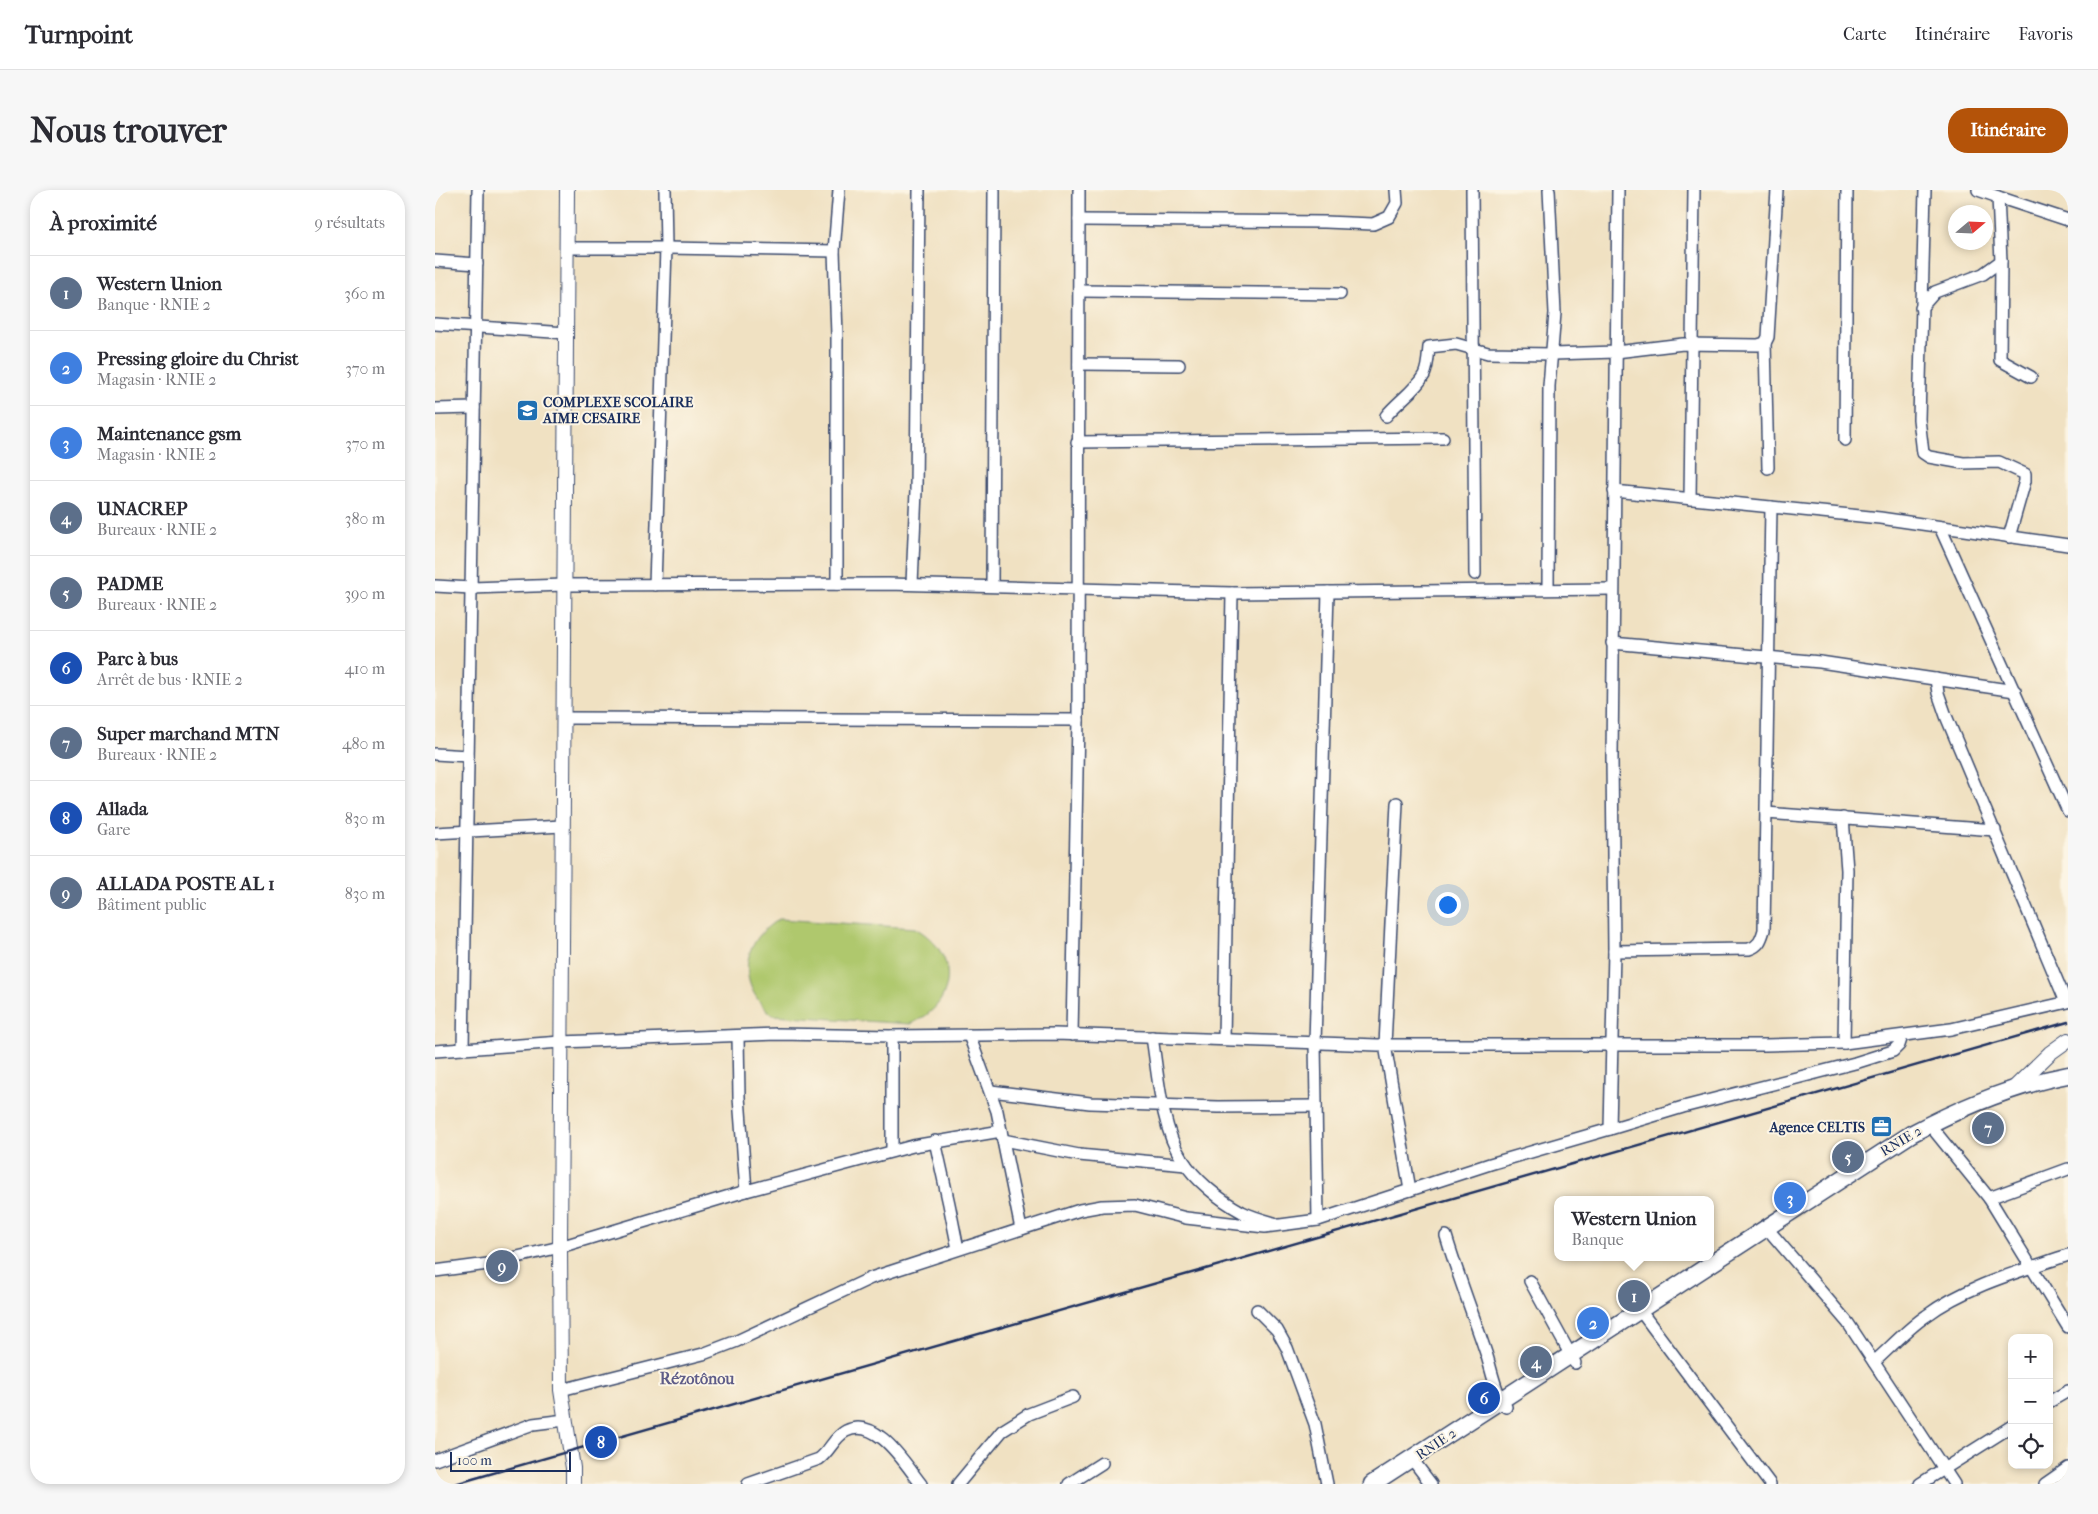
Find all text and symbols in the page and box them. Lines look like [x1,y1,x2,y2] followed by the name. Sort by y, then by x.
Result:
[25,21,133,49] text: Turnpoint
[1843,24,1887,45] text: Carte
[1915,24,1990,45] text: Itinéraire
[2018,24,2073,45] text: Favoris
[1948,108,2068,153] button: Itinéraire
[30,110,227,151] text: Nous trouver
[1948,205,1993,250] north arrow
[50,211,157,235] text: À proximité
[315,213,385,232] text: 9 résultats
[97,273,222,295] text: Western Union
[63,284,69,303] text: 1
[344,284,385,303] text: 360 m
[97,295,211,314] text: Banque · RNIE 2
[97,348,299,370] text: Pressing gloire du Christ
[62,359,70,378] text: 2
[345,359,385,378] text: 370 m
[97,370,216,389] text: Magasin · RNIE 2
[542,394,694,427] place label: COMPLEXE SCOLAIRE AIME CESAIRE
[515,398,539,422] school or university icon: COMPLEXE SCOLAIRE AIME CESAIRE
[97,423,241,445] text: Maintenance gsm
[63,434,69,453] text: 3
[345,434,385,453] text: 370 m
[97,445,216,464] text: Magasin · RNIE 2
[97,498,187,520] text: UNACREP
[61,509,71,528] text: 4
[345,509,385,528] text: 380 m
[97,520,217,539] text: Bureaux · RNIE 2
[97,573,163,595] text: PADME
[63,584,69,603] text: 5
[344,584,385,603] text: 390 m
[97,595,217,614] text: Bureaux · RNIE 2
[97,648,178,670] text: Parc à bus
[62,659,70,678] text: 6
[344,659,385,678] text: 410 m
[97,670,243,689] text: Arrêt de bus · RNIE 2
[97,723,280,745] text: Super marchand MTN
[62,734,70,753] text: 7
[342,734,385,753] text: 480 m
[97,745,217,764] text: Bureaux · RNIE 2
[97,798,148,820] text: Allada
[62,809,70,828] text: 8
[345,809,385,828] text: 830 m
[97,820,130,839] text: Gare
[97,873,275,895] text: ALLADA POSTE AL 1
[62,884,70,903] text: 9
[345,884,385,903] text: 830 m
[1435,892,1461,918] your location
[97,895,207,914] text: Bâtiment public
[1972,1109,2004,1147] pin: 7
[1869,1115,1893,1139] office icon: Agence CELTIS
[1768,1119,1865,1136] place label: Agence CELTIS
[1877,1122,1925,1160] street label: RNIE 2
[1832,1138,1864,1176] pin: 5
[1774,1179,1806,1217] pin: 3
[1554,1196,1714,1261] popup
[1572,1208,1696,1230] text: Western Union
[1572,1230,1624,1249] text: Banque
[486,1247,518,1285] pin: 9
[1618,1277,1650,1315] pin: 1
[1577,1304,1609,1342] pin: 2
[2008,1334,2053,1469] map controls
[2008,1334,2053,1379] button: +
[1520,1343,1552,1381] pin: 4
[660,1369,735,1388] district label: Rézotônou
[1468,1379,1500,1417] pin: 6
[2008,1379,2053,1424] button: −
[585,1423,617,1461] pin: 8
[1413,1424,1459,1464] street label: RNIE 2
[2008,1424,2053,1469] button: locate
[450,1449,571,1472] scale bar
[457,1452,492,1469] text: 100 m

